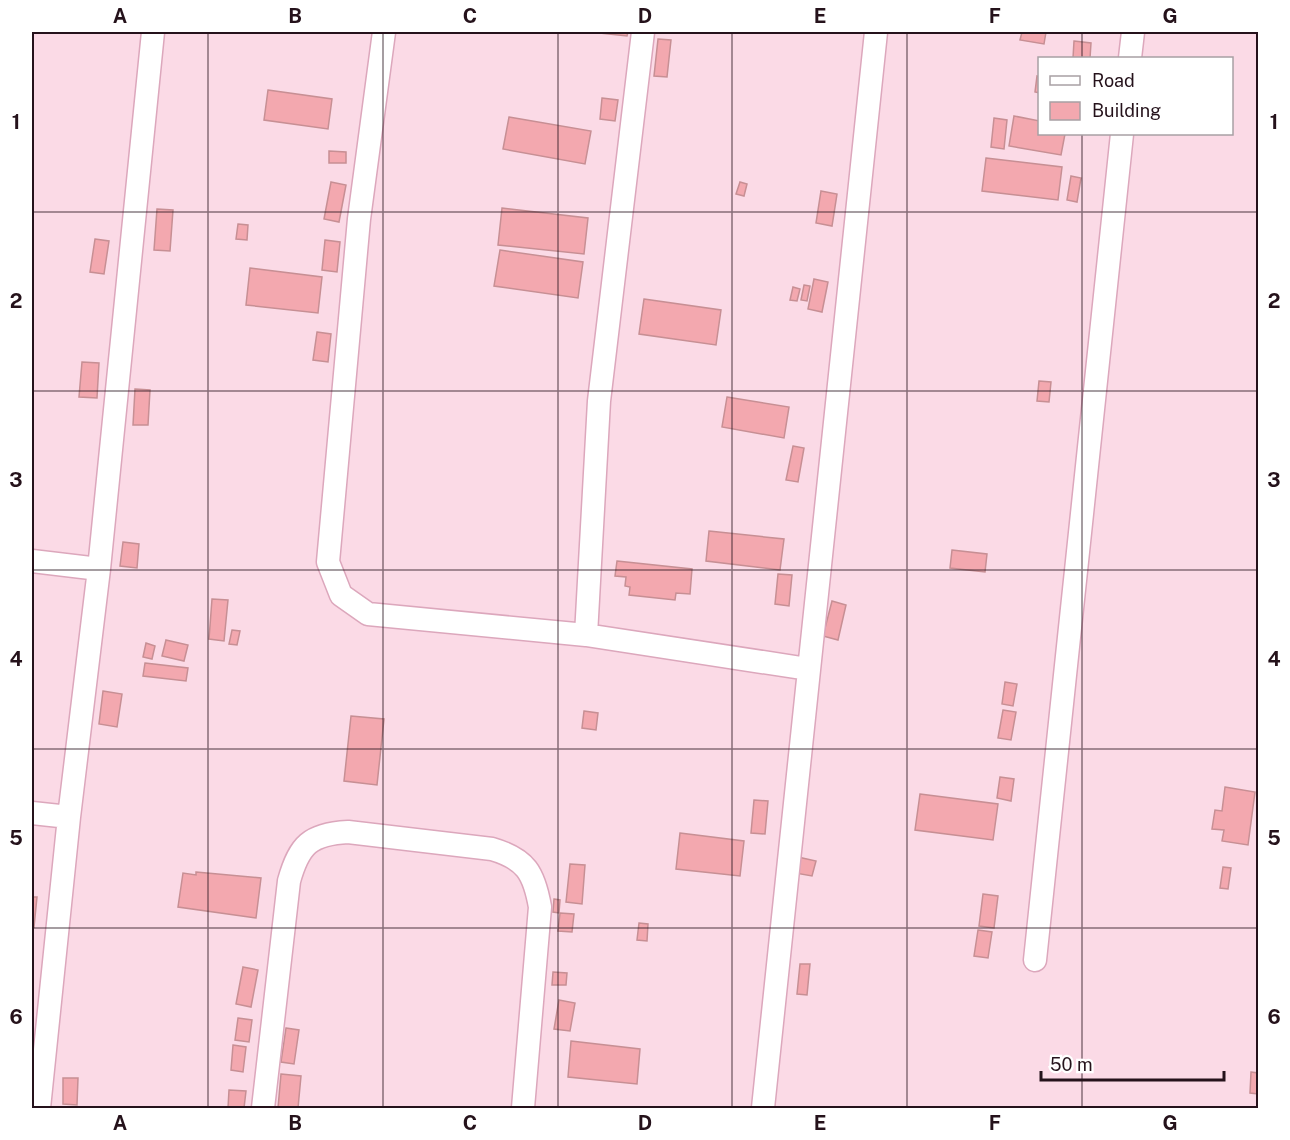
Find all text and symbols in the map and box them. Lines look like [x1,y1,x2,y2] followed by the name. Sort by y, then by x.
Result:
[113,4,127,28] text: A
[288,4,302,28] text: B
[463,4,477,28] text: C
[638,4,652,28] text: D
[814,4,826,28] text: E
[989,4,1001,28] text: F
[1162,4,1178,28] text: G
[1038,57,1233,135] legend
[1092,70,1135,91] text: Road
[1092,100,1161,121] text: Building
[12,110,20,134] text: 1
[1270,110,1278,134] text: 1
[10,289,22,313] text: 2
[1268,289,1280,313] text: 2
[9,468,23,492] text: 3
[1267,468,1281,492] text: 3
[9,647,23,671] text: 4
[1267,647,1281,671] text: 4
[9,826,23,850] text: 5
[1267,826,1281,850] text: 5
[9,1005,23,1029] text: 6
[1267,1005,1281,1029] text: 6
[1041,1044,1224,1082] scale bar
[1050,1054,1093,1075] text: 50 m
[113,1111,127,1135] text: A
[288,1111,302,1135] text: B
[463,1111,477,1135] text: C
[638,1111,652,1135] text: D
[814,1111,826,1135] text: E
[989,1111,1001,1135] text: F
[1162,1111,1178,1135] text: G

